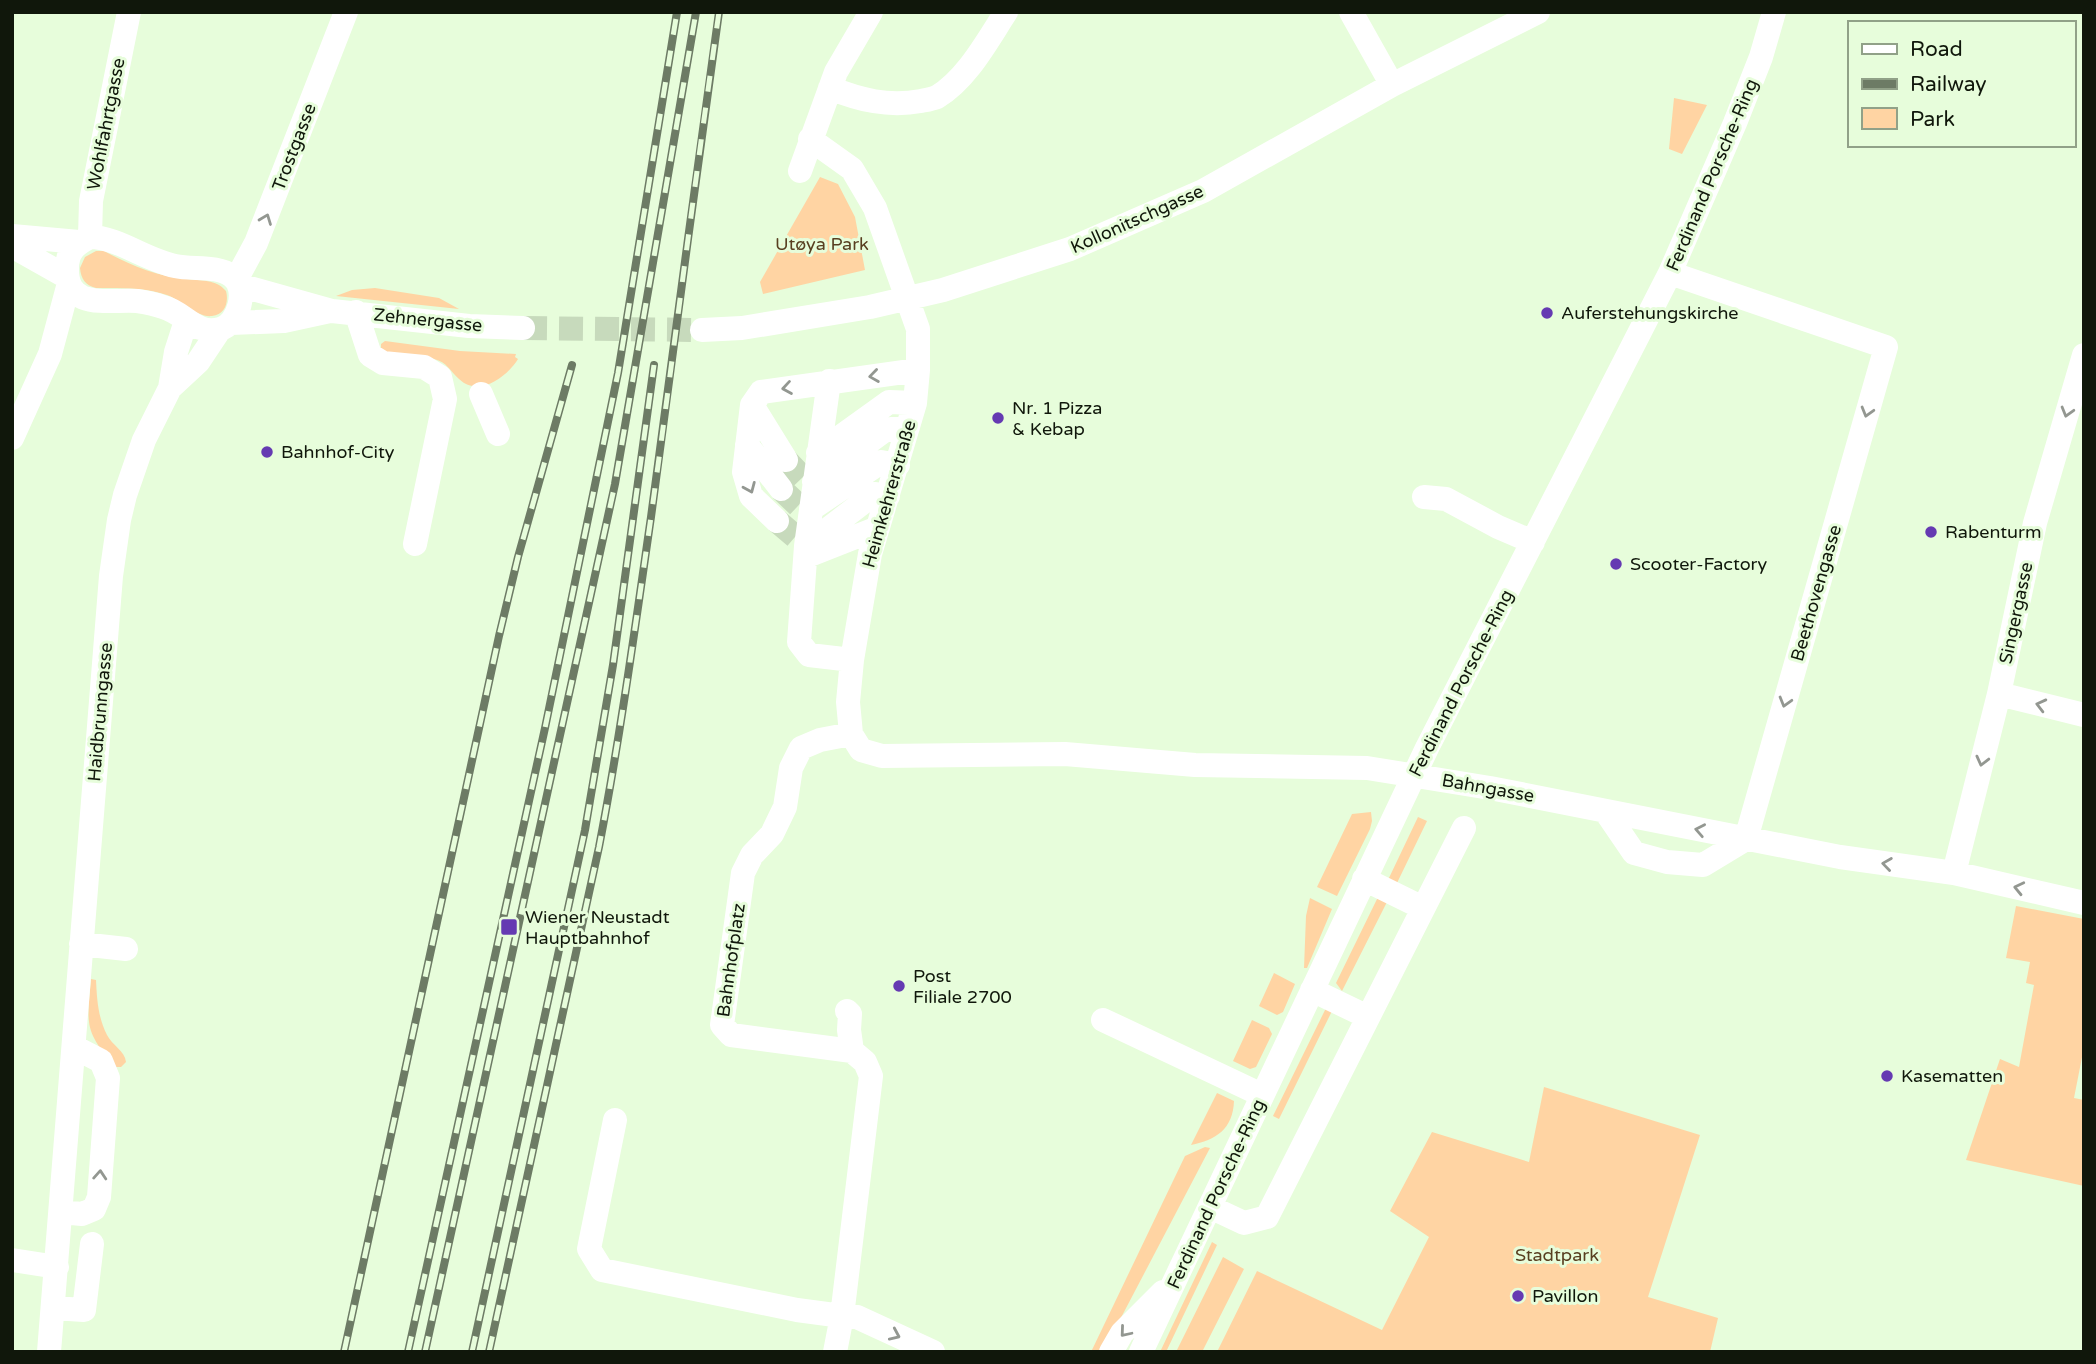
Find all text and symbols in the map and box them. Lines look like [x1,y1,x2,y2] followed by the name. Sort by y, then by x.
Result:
[1848,21,2075,147] legend
[1910,37,1963,62] text: Road
[82,56,130,192] street label: Wohlfahrtgasse
[1910,72,1987,97] text: Railway
[1661,75,1763,275] street label: Ferdinand Porsche-Ring
[267,100,321,194] street label: Trostgasse
[1910,107,1955,132] text: Park
[1067,180,1207,258] street label: Kollonitschgasse
[257,213,271,225] one-way arrow
[775,233,869,255] park label: Utøya Park
[1561,302,1739,324] place label: Auferstehungskirche
[372,303,484,337] street label: Zehnergasse
[1539,305,1555,321] marker: Auferstehungskirche
[868,368,880,383] one-way arrow
[781,380,793,395] one-way arrow
[1012,397,1102,440] place label: Nr. 1 Pizza & Kebap
[1860,406,1875,418] one-way arrow
[2061,406,2076,418] one-way arrow
[990,410,1006,426] marker: Nr. 1 Pizza & Kebap
[857,418,921,570] street label: Heimkehrerstraße
[281,441,395,463] place label: Bahnhof-City
[259,444,275,460] marker: Bahnhof-City
[741,481,755,493] one-way arrow
[1945,521,2041,543] place label: Rabenturm
[1786,522,1846,664] street label: Beethovengasse
[1923,524,1939,540] marker: Rabenturm
[1630,553,1767,575] place label: Scooter-Factory
[1608,556,1624,572] marker: Scooter-Factory
[1994,560,2038,666] street label: Singergasse
[1404,586,1518,780] street label: Ferdinand Porsche-Ring
[83,641,117,783] street label: Haidbrunngasse
[1779,696,1793,708] one-way arrow
[2035,699,2047,713] one-way arrow
[1976,754,1991,766] one-way arrow
[1440,769,1536,807] street label: Bahngasse
[1694,824,1706,839] one-way arrow
[1881,857,1893,872] one-way arrow
[2013,882,2025,896] one-way arrow
[712,902,750,1018] street label: Bahnhofplatz
[525,906,670,949] place label: Wiener Neustadt Hauptbahnhof
[499,917,519,937] marker: Wiener Neustadt Hauptbahnhof
[913,965,1012,1008] place label: Post Filiale 2700
[891,978,907,994] marker: Post Filiale 2700
[1901,1065,2003,1087] place label: Kasematten
[1879,1068,1895,1084] marker: Kasematten
[1162,1096,1270,1292] street label: Ferdinand Porsche-Ring
[92,1170,107,1181] one-way arrow
[1515,1244,1599,1266] park label: Stadtpark
[1532,1285,1598,1307] place label: Pavillon
[1510,1288,1526,1304] marker: Pavillon
[1121,1324,1133,1337] one-way arrow
[888,1327,900,1341] one-way arrow

